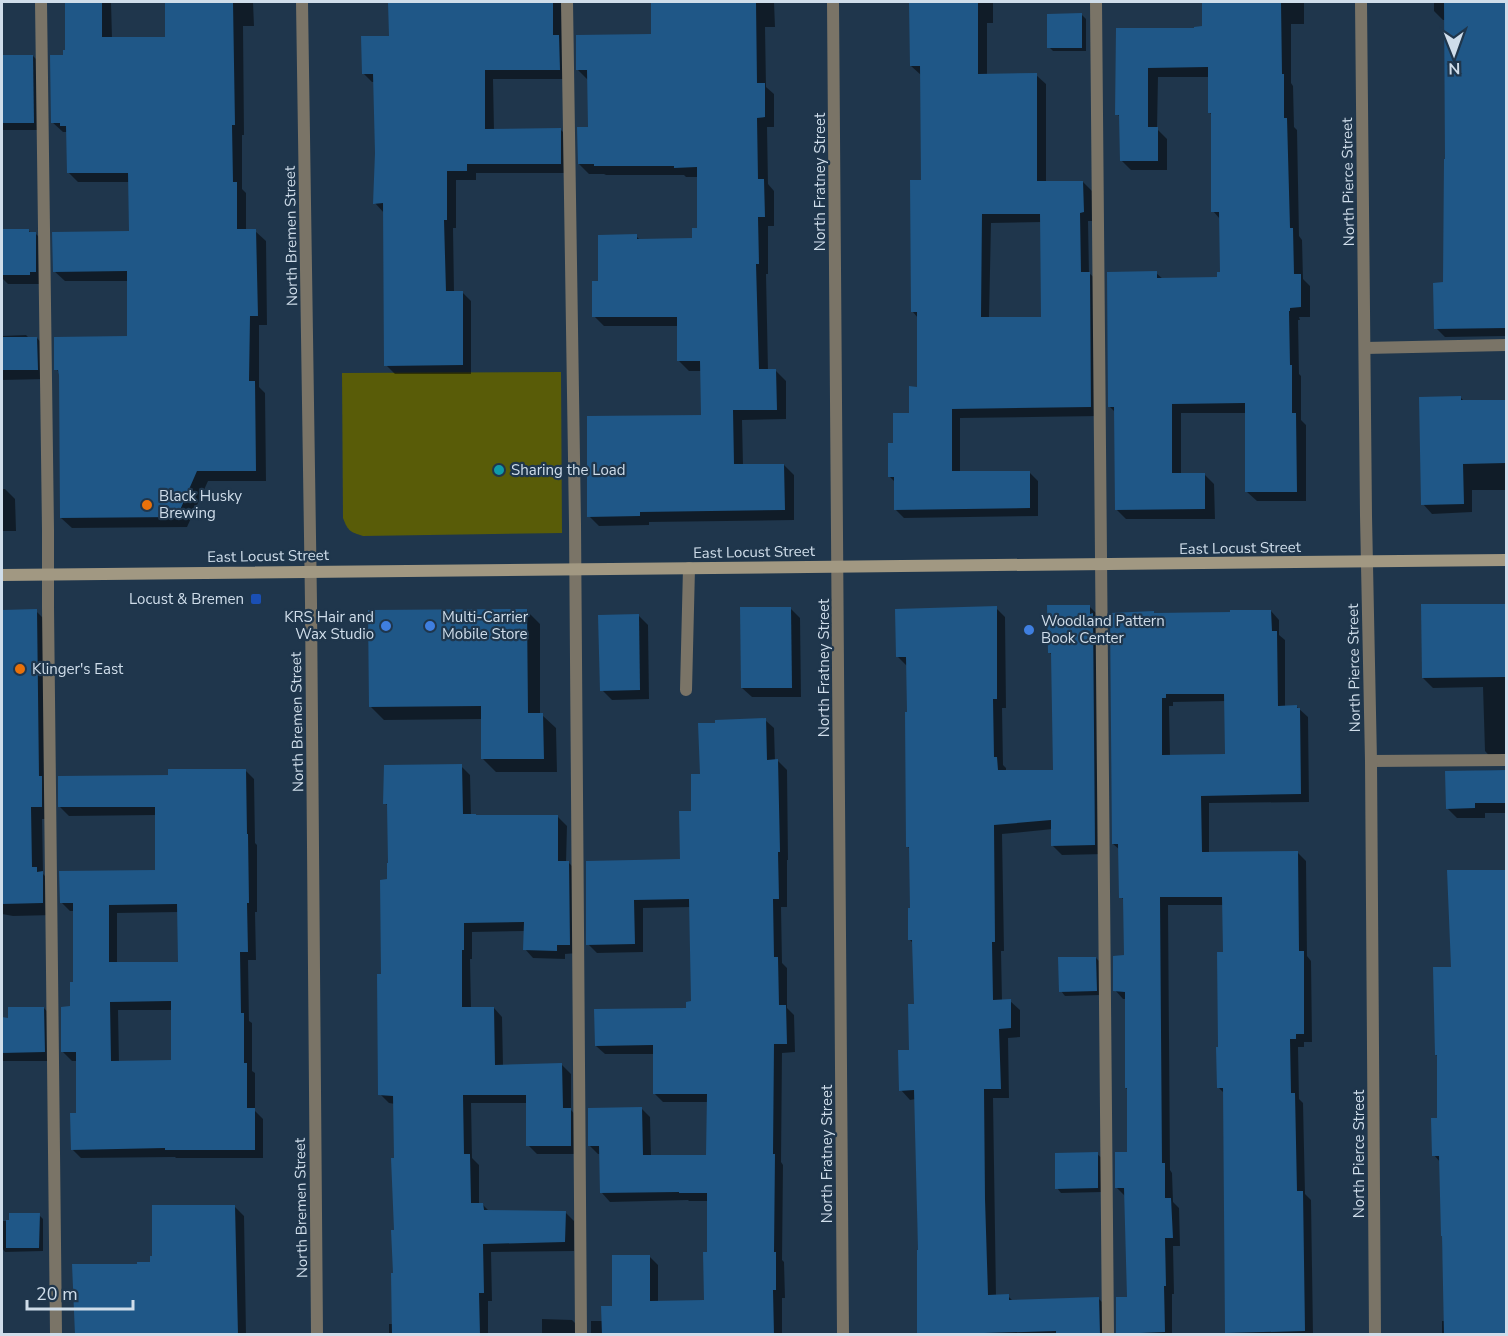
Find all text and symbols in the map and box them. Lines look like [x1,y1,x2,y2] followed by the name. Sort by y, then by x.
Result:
[1424,24,1484,84] north arrow
[1448,57,1460,79] text: N
[810,112,830,251] street label: North Fratney Street
[1337,117,1359,246] street label: North Pierce Street
[280,165,302,306] street label: North Bremen Street
[511,460,625,480] place label: Sharing the Load
[492,463,506,477] marker: Sharing the Load
[159,486,242,523] place label: Black Husky Brewing
[140,498,154,512] marker: Black Husky Brewing
[1179,537,1302,559] street label: East Locust Street
[693,541,816,563] street label: East Locust Street
[207,545,330,567] street label: East Locust Street
[129,589,244,609] place label: Locust & Bremen
[249,592,263,606] marker: Locust & Bremen
[814,598,834,737] street label: North Fratney Street
[1343,603,1365,732] street label: North Pierce Street
[284,607,374,644] place label: KRS Hair and Wax Studio
[442,607,529,644] place label: Multi-Carrier Mobile Store
[1041,611,1165,648] place label: Woodland Pattern Book Center
[379,619,393,633] marker: KRS Hair and Wax Studio
[423,619,437,633] marker: Multi-Carrier Mobile Store
[1022,623,1036,637] marker: Woodland Pattern Book Center
[286,651,308,792] street label: North Bremen Street
[32,659,124,679] place label: Klinger's East
[13,662,27,676] marker: Klinger's East
[817,1084,837,1223] street label: North Fratney Street
[1349,1089,1369,1218] street label: North Pierce Street
[290,1137,312,1278] street label: North Bremen Street
[27,1273,134,1311] scale bar
[36,1282,78,1306] text: 20 m

